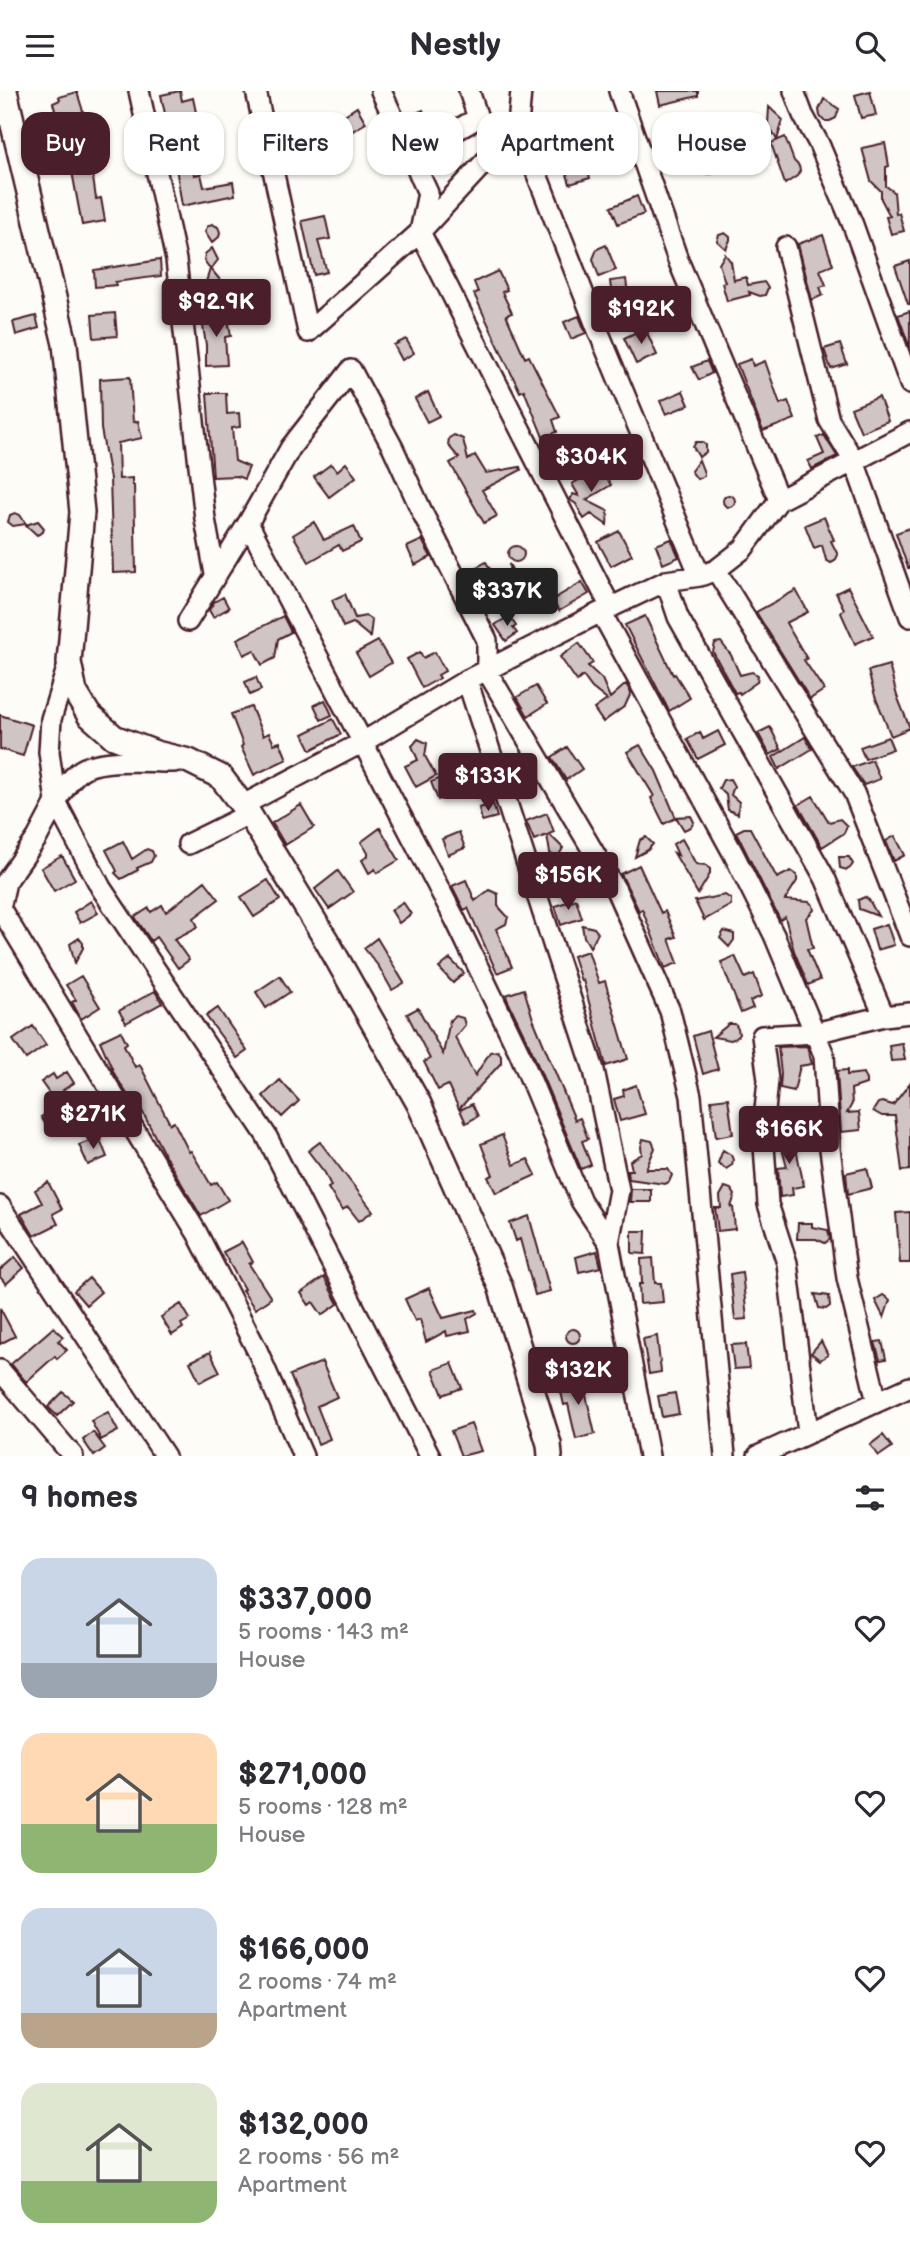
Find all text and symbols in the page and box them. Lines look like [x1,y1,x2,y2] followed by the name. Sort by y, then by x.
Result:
[409,26,501,65] text: Nestly
[21,27,59,65] icon: menu
[851,27,889,65] icon: search
[21,112,110,175] chip: Buy
[124,112,224,175] chip: Rent
[238,112,353,175] chip: Filters
[367,112,463,175] chip: New
[477,112,638,175] chip: Apartment
[652,112,771,175] chip: House
[159,279,273,339] pin: $92.9K
[592,287,690,346] pin: $192K
[178,288,254,316] text: $92.9K
[607,295,675,323] text: $192K
[542,435,640,494] pin: $304K
[555,443,627,471] text: $304K
[458,568,556,628] pin: $337K
[472,577,542,605] text: $337K
[439,753,537,813] pin: $133K
[454,762,522,790] text: $133K
[519,853,617,912] pin: $156K
[534,861,602,889] text: $156K
[44,1091,142,1151] pin: $271K
[60,1100,126,1128] text: $271K
[740,1107,838,1166] pin: $166K
[755,1115,823,1143] text: $166K
[529,1347,627,1407] pin: $132K
[544,1356,612,1384] text: $132K
[851,1479,889,1517] icon: filters
[21,1480,138,1516] text: 9 homes
[238,1582,372,1618] text: $337,000
[77,1586,161,1670] icon: home
[851,1609,889,1647] icon: heart
[238,1618,409,1646] text: 5 rooms · 143 m²
[238,1646,305,1674] text: House
[238,1757,367,1793] text: $271,000
[77,1761,161,1845] icon: home
[851,1784,889,1822] icon: heart
[238,1793,408,1821] text: 5 rooms · 128 m²
[238,1821,305,1849] text: House
[238,1932,370,1968] text: $166,000
[77,1936,161,2020] icon: home
[851,1959,889,1997] icon: heart
[238,1968,397,1996] text: 2 rooms · 74 m²
[238,1996,347,2024] text: Apartment
[238,2107,369,2143] text: $132,000
[77,2111,161,2195] icon: home
[851,2134,889,2172] icon: heart
[238,2143,400,2171] text: 2 rooms · 56 m²
[238,2171,347,2199] text: Apartment

